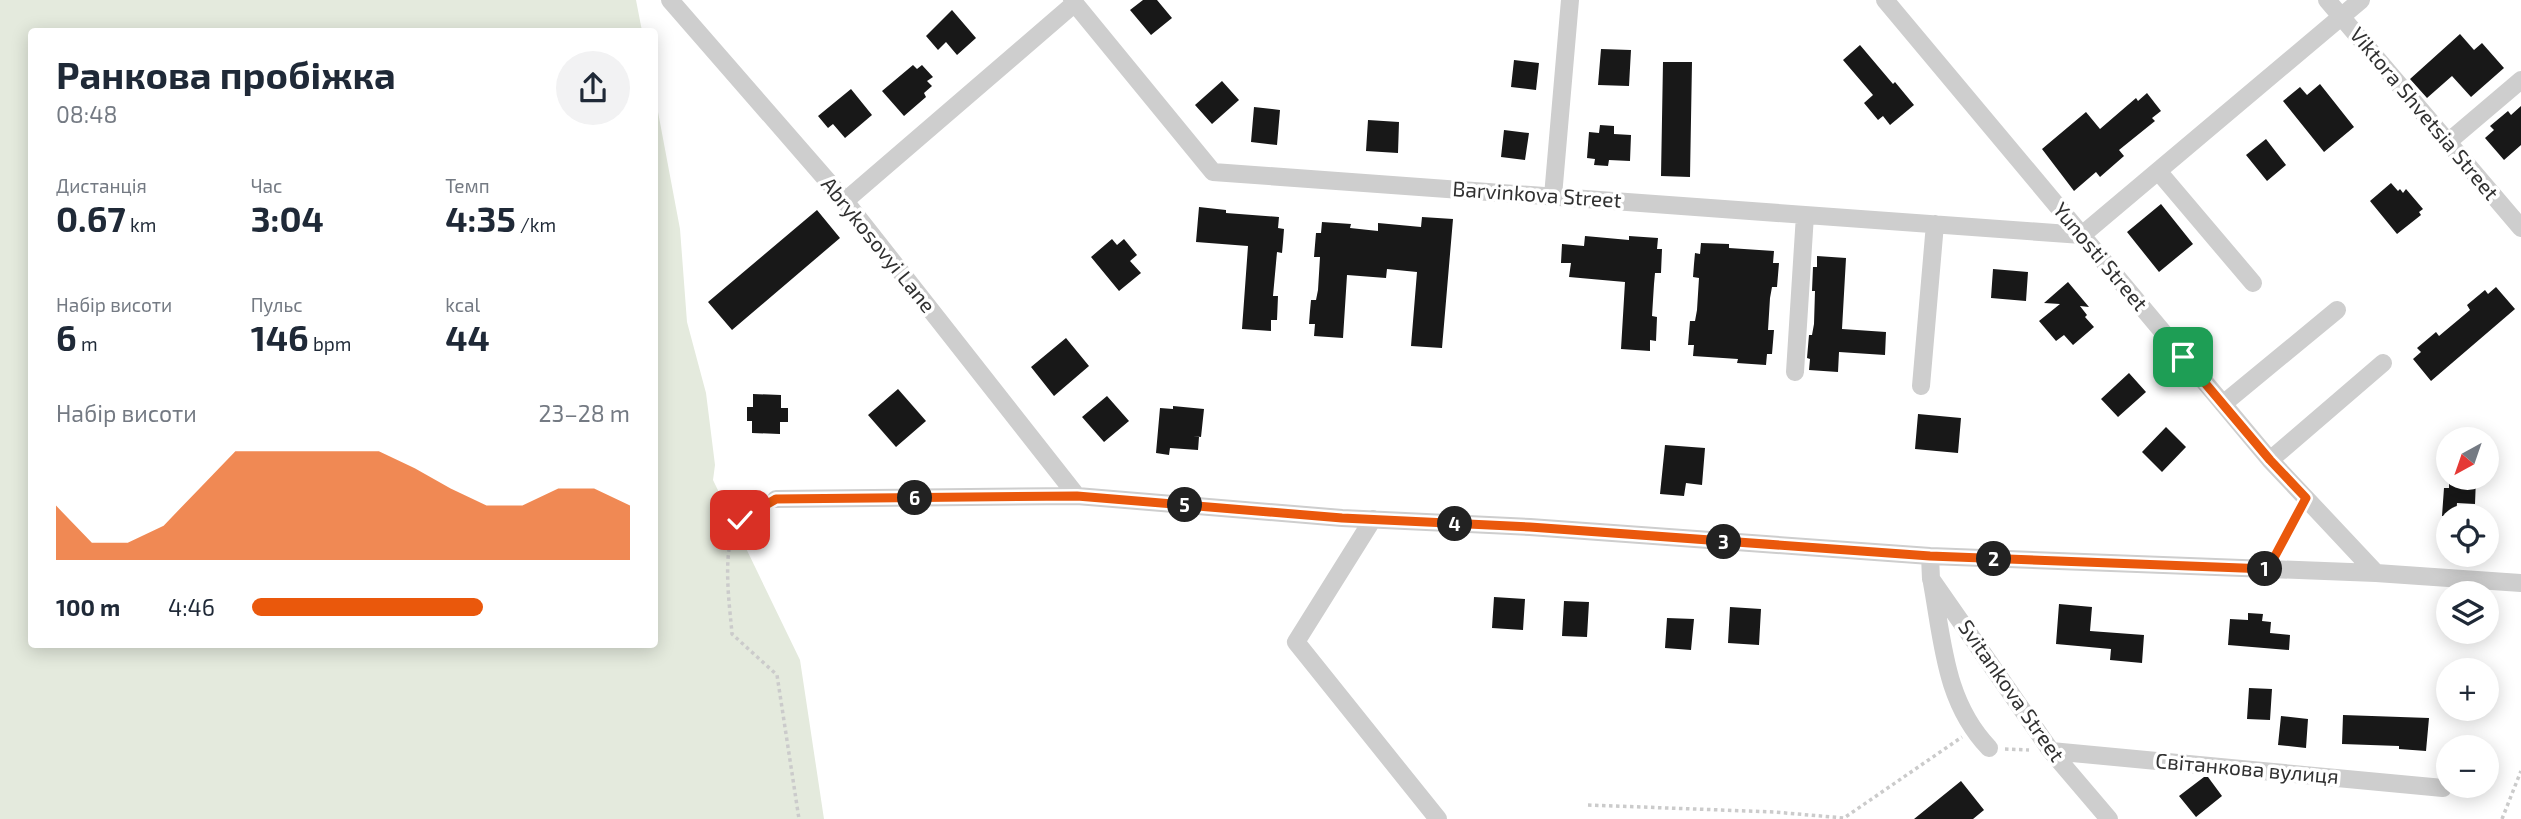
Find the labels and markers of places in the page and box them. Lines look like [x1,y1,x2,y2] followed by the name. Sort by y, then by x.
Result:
[2153,327,2213,387] pin
[898,480,932,516] pin: 6
[1168,488,1202,522] pin: 5
[710,490,770,550] pin
[1438,506,1472,542] pin: 4
[1706,524,1742,560] pin: 3
[1976,542,2011,576] pin: 2
[2248,552,2282,586] pin: 1

